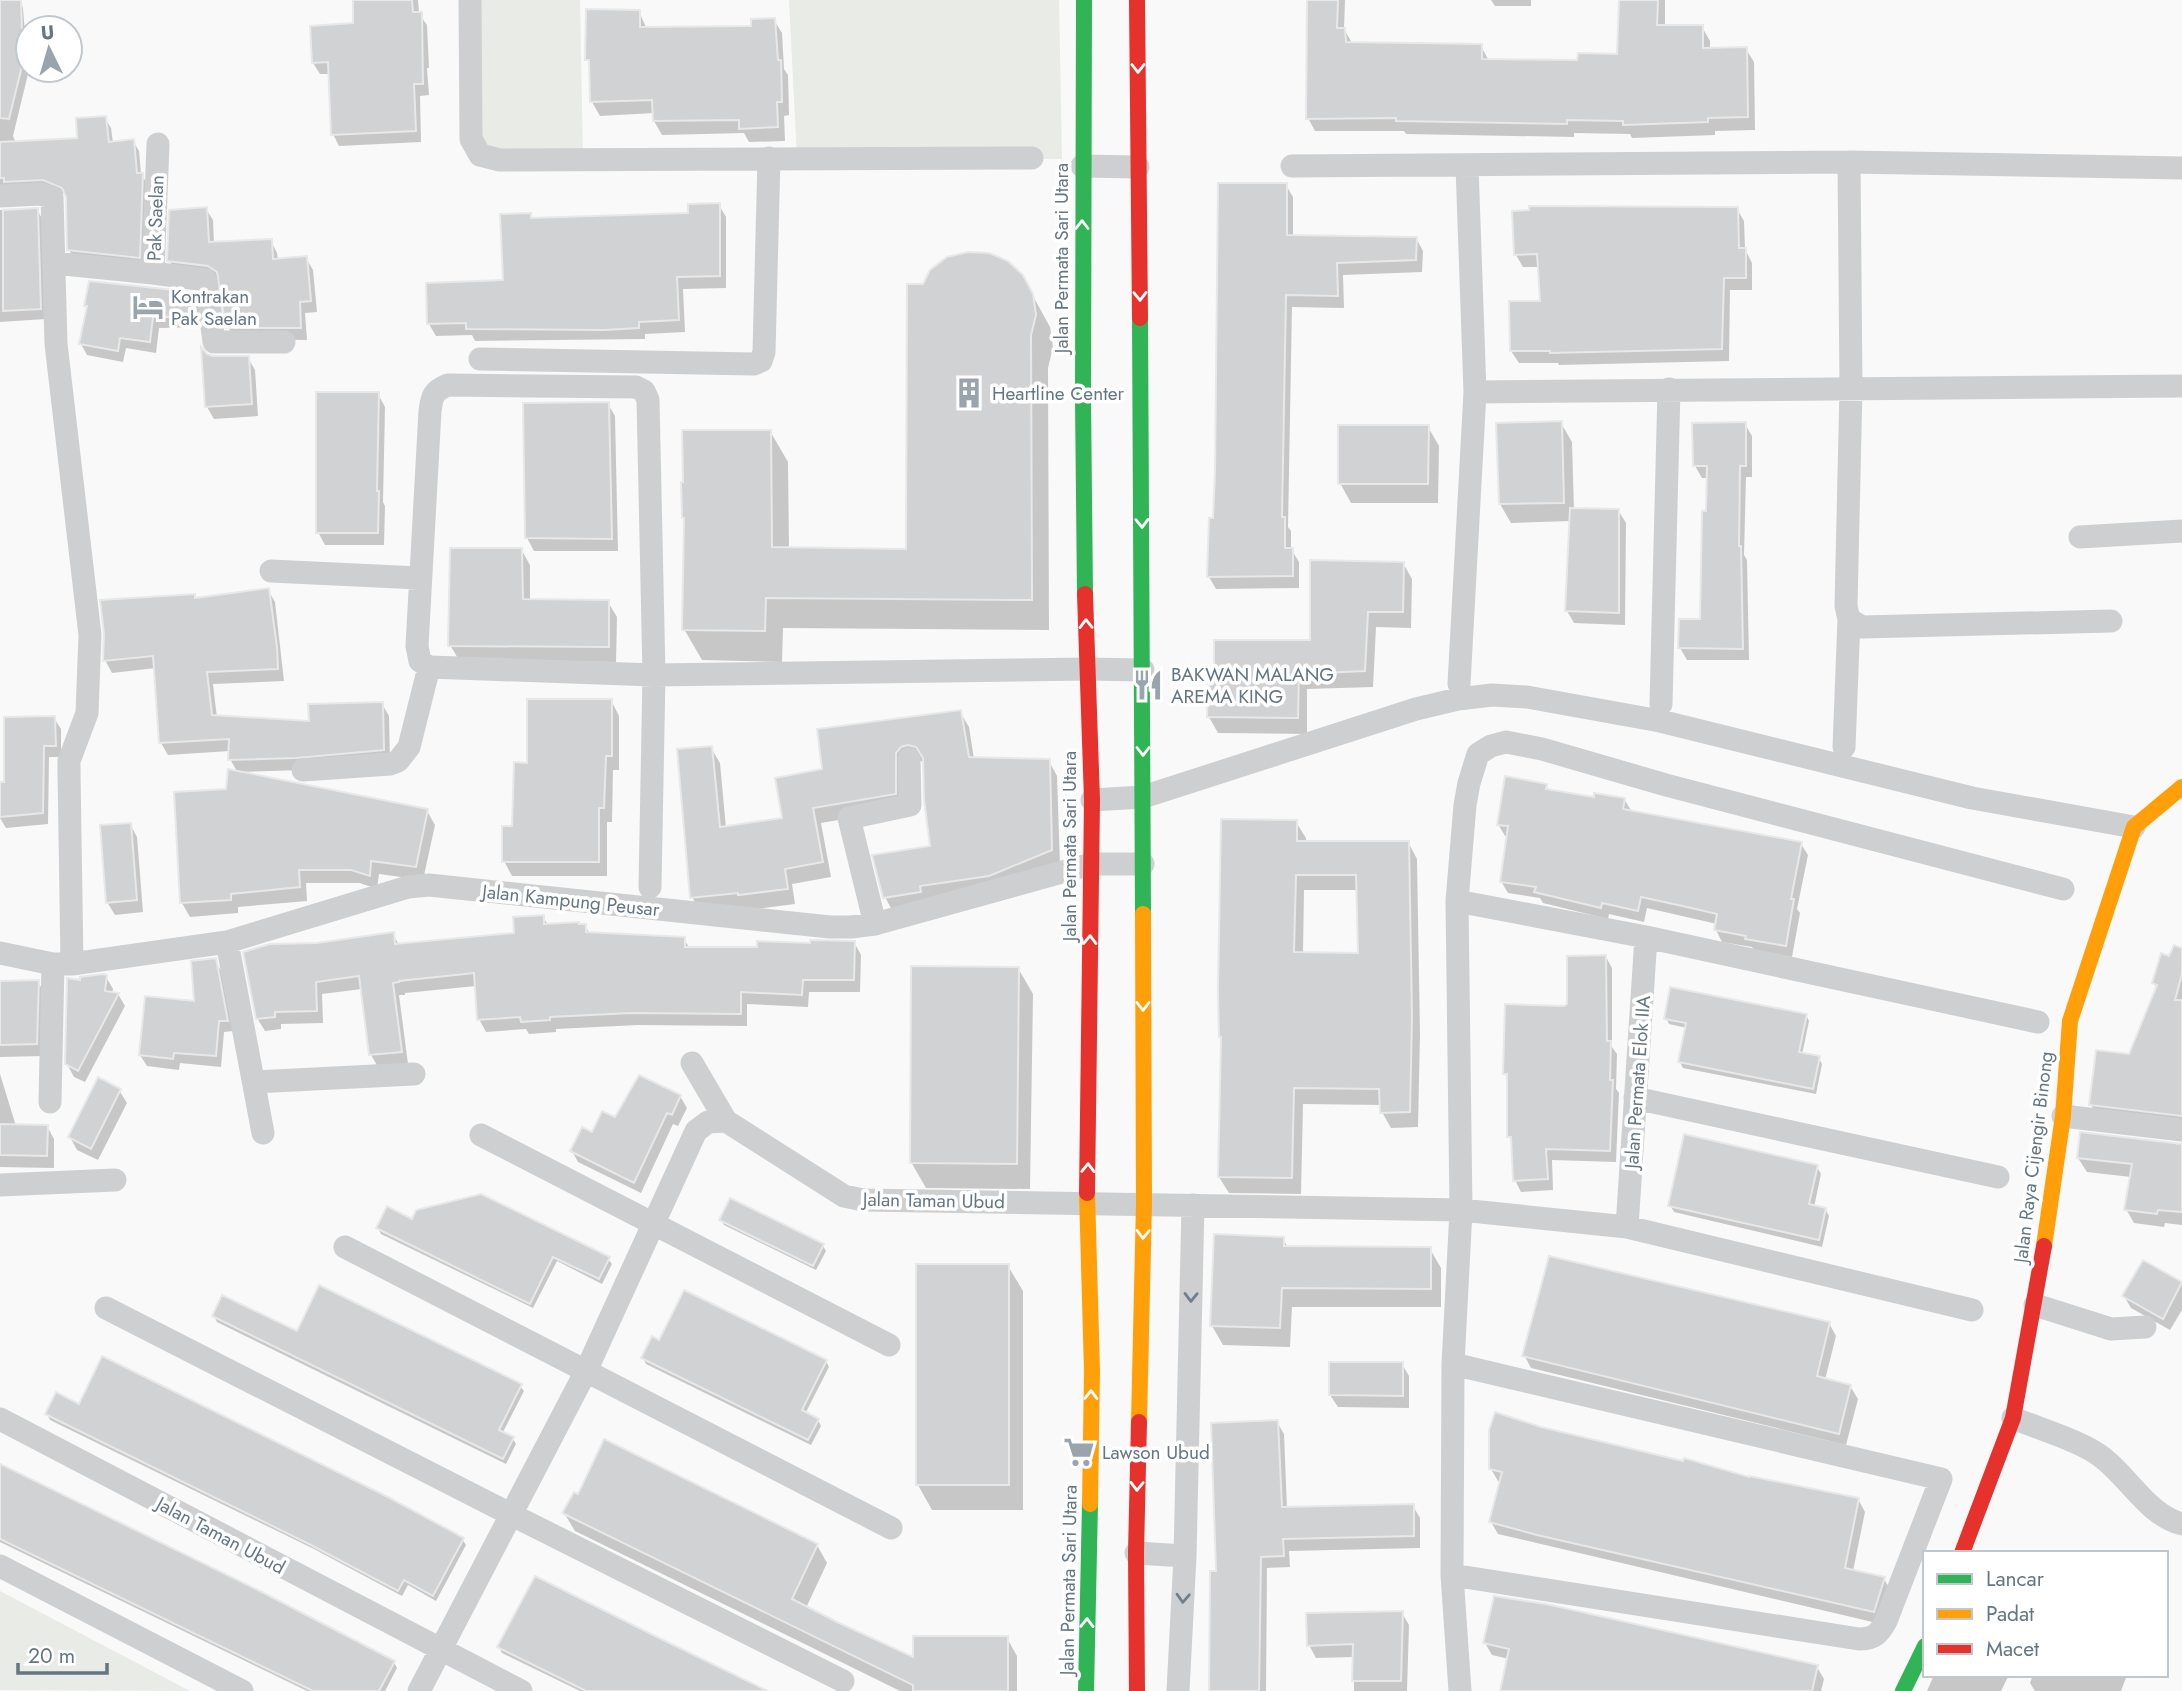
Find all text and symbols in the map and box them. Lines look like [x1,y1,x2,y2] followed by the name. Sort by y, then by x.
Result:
[14,14,84,84] north arrow
[40,19,55,47] text: U
[1130,63,1146,74] one-way arrow
[1048,163,1075,356] street label: Jalan Permata Sari Utara
[141,175,170,261] street label: Pak Saelan
[1074,219,1090,230] one-way arrow
[171,283,257,332] place label: Kontrakan Pak Saelan
[131,290,165,324] hotel icon: Kontrakan Pak Saelan
[1132,291,1148,301] one-way arrow
[952,376,986,410] building icon: Heartline Center
[992,380,1124,407] place label: Heartline Center
[1134,518,1150,529] one-way arrow
[1078,618,1093,629] one-way arrow
[1171,661,1334,710] place label: BAKWAN MALANG AREMA KING
[1131,668,1165,702] restaurant icon: BAKWAN MALANG AREMA KING
[1135,746,1151,756] one-way arrow
[1056,751,1083,944] street label: Jalan Permata Sari Utara
[478,877,661,923] street label: Jalan Kampung Peusar
[1082,935,1098,945] one-way arrow
[1618,994,1657,1173] street label: Jalan Permata Elok IIA
[1135,1001,1151,1012] one-way arrow
[2007,1050,2060,1267] street label: Jalan Raya Cijengir Binong
[1080,1162,1096,1173] one-way arrow
[860,1186,1005,1215] street label: Jalan Taman Ubud
[1136,1228,1151,1239] one-way arrow
[1183,1292,1198,1303] one-way arrow
[1084,1390,1099,1401] one-way arrow
[1062,1435,1096,1469] supermarket icon: Lawson Ubud
[1102,1439,1210,1466] place label: Lawson Ubud
[1130,1480,1145,1491] one-way arrow
[1053,1485,1084,1678] street label: Jalan Permata Sari Utara
[149,1489,290,1581] street label: Jalan Taman Ubud
[1923,1551,2168,1677] legend
[1986,1564,2045,1594] text: Lancar
[1175,1593,1190,1604] one-way arrow
[1986,1599,2034,1629] text: Padat
[1079,1617,1095,1628] one-way arrow
[18,1632,107,1676] scale bar
[1986,1634,2039,1664] text: Macet
[28,1641,75,1671] text: 20 m

